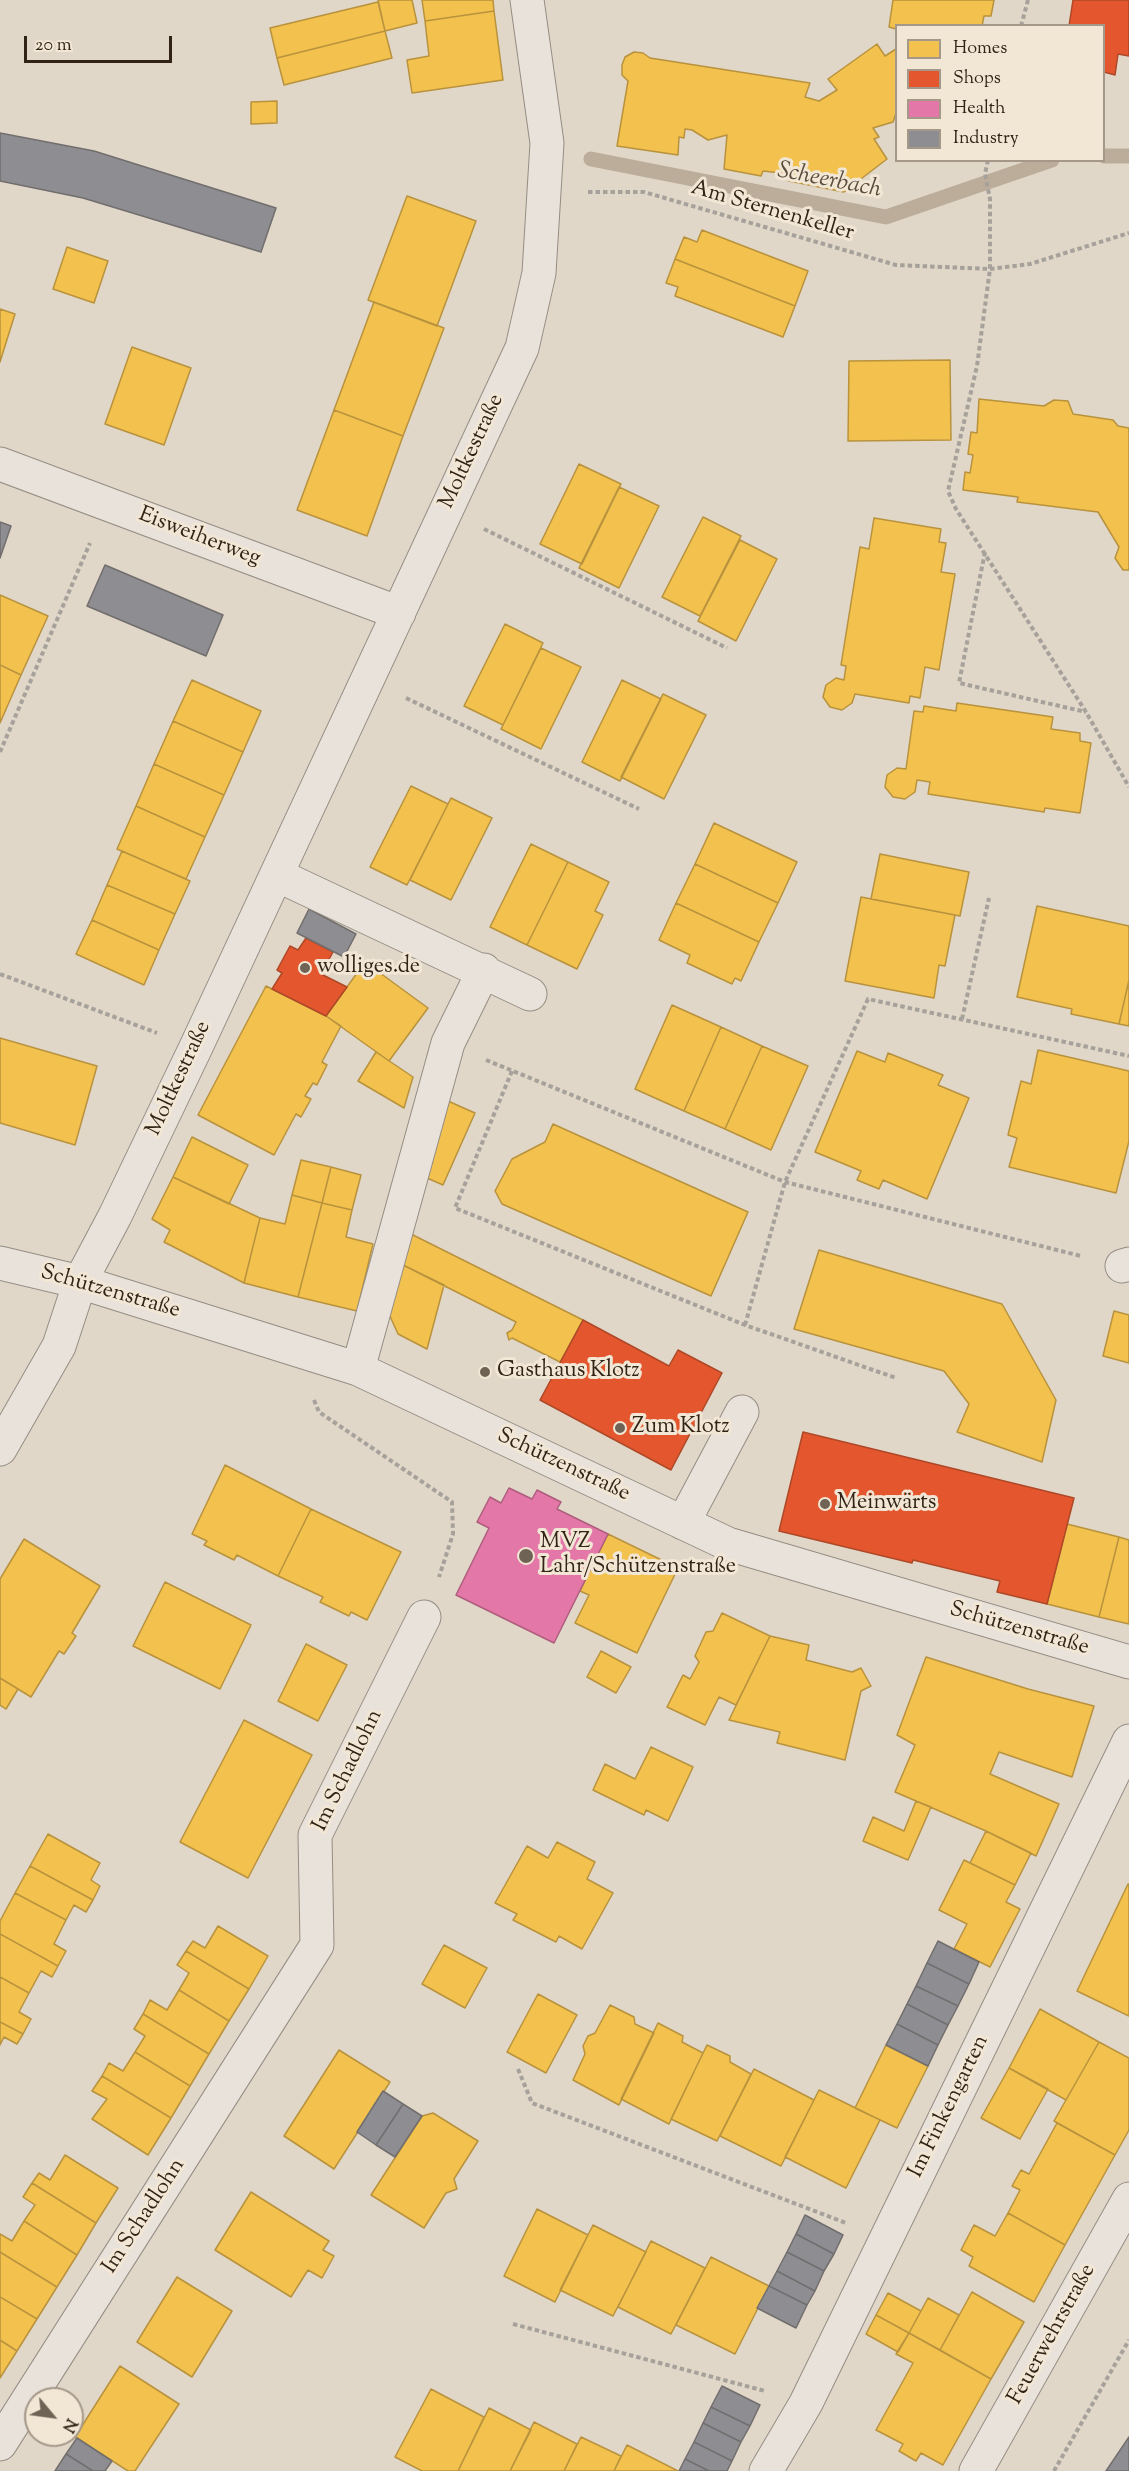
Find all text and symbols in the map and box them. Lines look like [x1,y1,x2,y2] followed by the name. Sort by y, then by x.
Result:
[27,24,176,62] scale bar
[895,24,1105,162] legend
[35,33,72,59] text: 20 m
[953,36,1007,62] text: Homes
[953,66,1001,92] text: Shops
[953,96,1006,122] text: Health
[953,126,1019,152] text: Industry
[775,158,883,206] water label: Scheerbach
[688,176,856,248] street label: Am Sternenkeller
[435,390,511,514] street label: Moltkestraße
[134,503,264,573] street label: Eisweiherweg
[317,955,420,981] place label: wolliges.de
[298,961,312,975] marker: wolliges.de
[142,1017,218,1141] street label: Moltkestraße
[37,1260,183,1326] street label: Schützenstraße
[497,1359,640,1385] place label: Gasthaus Klotz
[478,1365,492,1379] marker: Gasthaus Klotz
[632,1415,730,1441] place label: Zum Klotz
[613,1421,627,1435] marker: Zum Klotz
[492,1424,634,1508] street label: Schützenstraße
[837,1491,936,1517] place label: Meinwärts
[818,1497,832,1511] marker: Meinwärts
[540,1530,736,1582] place label: MVZ Lahr/Schützenstraße
[517,1547,535,1565] marker: MVZ Lahr/Schützenstraße
[946,1597,1092,1663] street label: Schützenstraße
[308,1706,390,1836] street label: Im Schadlohn
[904,2031,996,2183] street label: Im Finkengarten
[98,2154,192,2280] street label: Im Schadlohn
[1003,2260,1103,2410] street label: Feuerwehrstraße
[24,2387,84,2447] north arrow
[55,2414,82,2436] text: N

